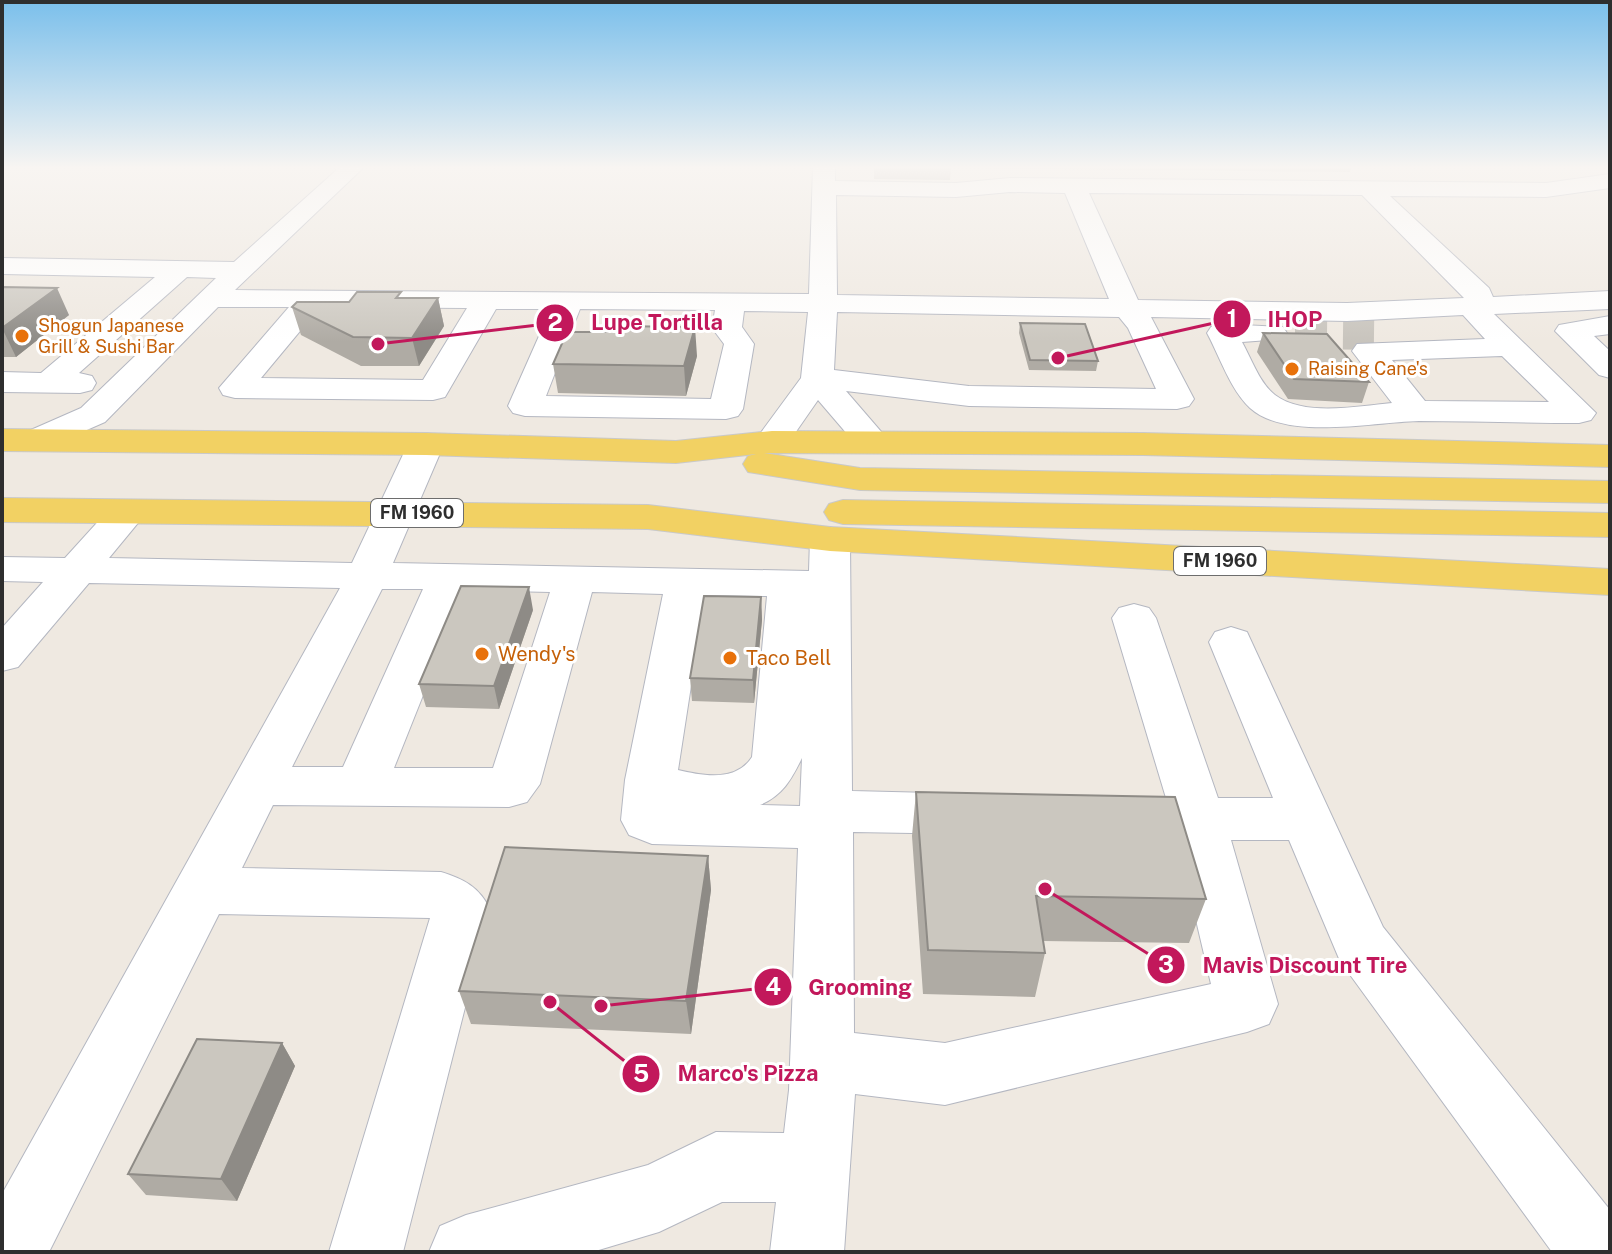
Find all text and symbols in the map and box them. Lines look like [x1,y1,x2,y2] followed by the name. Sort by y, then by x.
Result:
[1212,296,1339,342] callout: IHOP
[535,300,739,346] callout: Lupe Tortilla
[1227,304,1237,332] text: 1
[1268,306,1322,332] text: IHOP
[547,308,563,336] text: 2
[591,309,723,335] text: Lupe Tortilla
[38,315,184,357] place label: Shogun Japanese Grill & Sushi Bar
[13,327,31,345] marker: Shogun Japanese Grill & Sushi Bar
[1308,358,1428,379] place label: Raising Cane's
[1283,360,1301,378] marker: Raising Cane's
[371,499,463,527] road number: FM 1960
[1174,547,1266,575] road number: FM 1960
[498,642,575,666] place label: Wendy's
[473,645,491,663] marker: Wendy's
[746,646,831,670] place label: Taco Bell
[721,649,739,667] marker: Taco Bell
[1146,942,1423,988] callout: Mavis Discount Tire
[1158,950,1174,978] text: 3
[1203,952,1407,978] text: Mavis Discount Tire
[753,964,928,1010] callout: Grooming
[765,972,781,1000] text: 4
[808,974,912,1000] text: Grooming
[621,1051,834,1097] callout: Marco's Pizza
[633,1059,649,1087] text: 5
[678,1060,818,1086] text: Marco's Pizza

